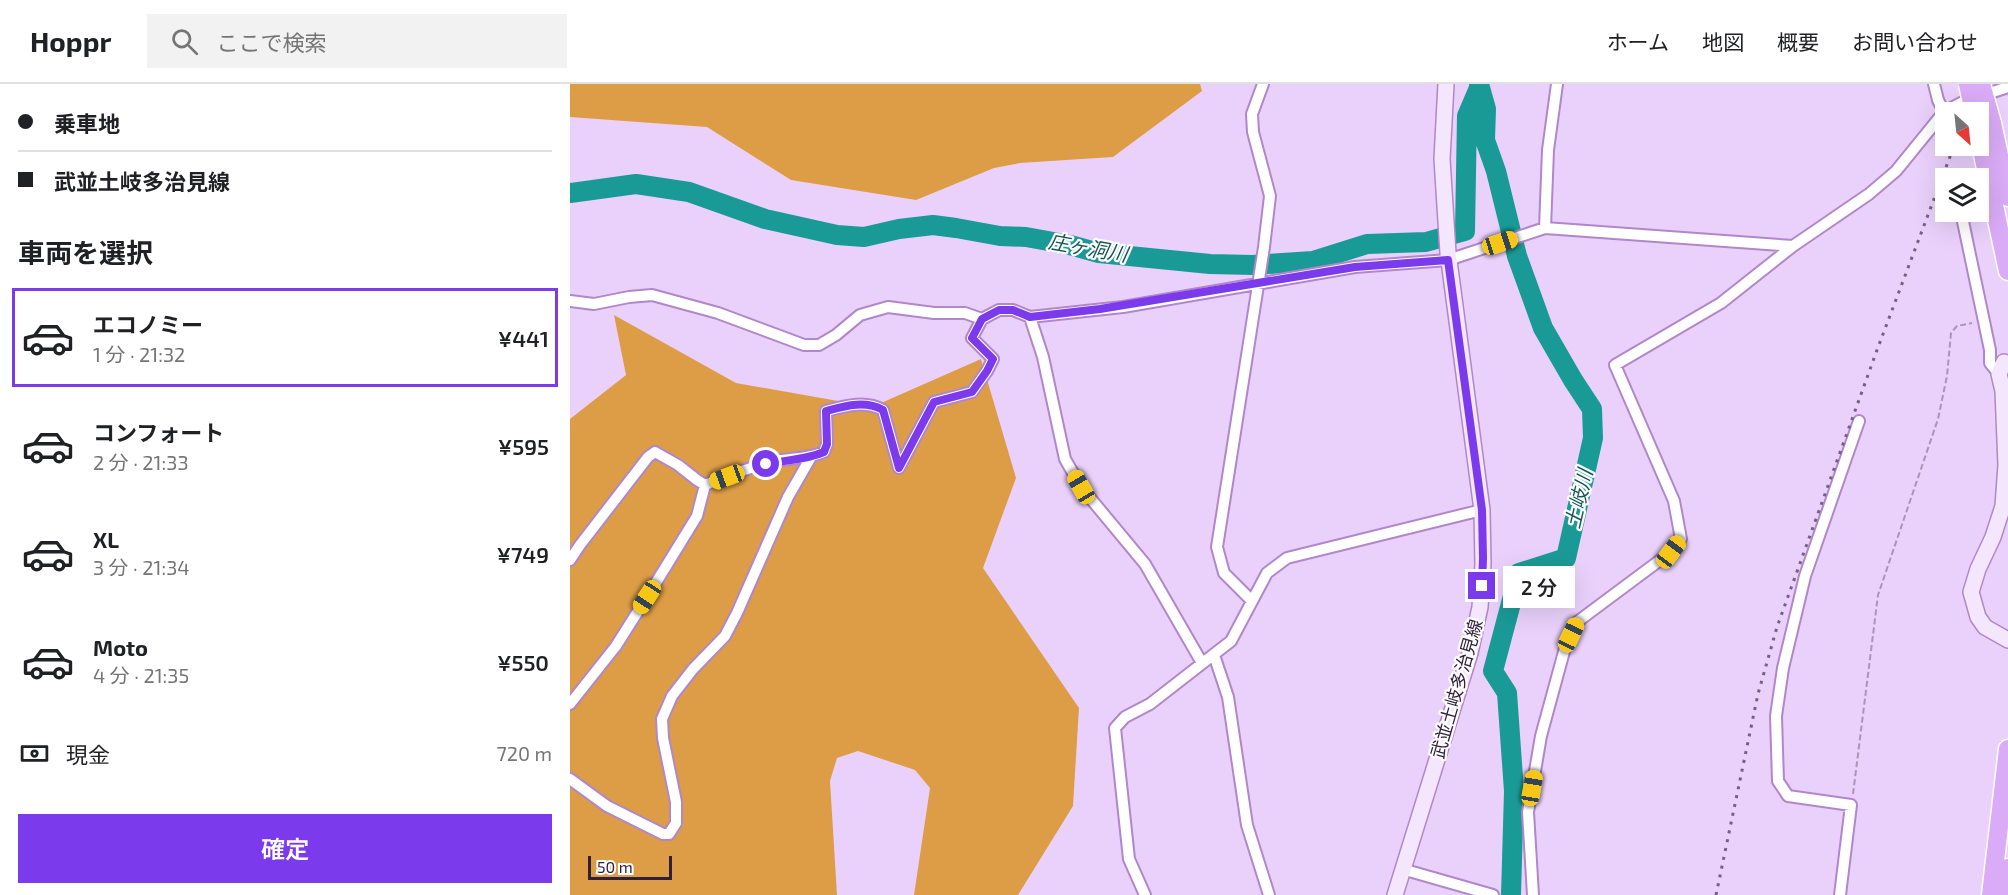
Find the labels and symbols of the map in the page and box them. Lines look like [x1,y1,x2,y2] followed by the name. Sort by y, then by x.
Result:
[1935,102,1989,156] north arrow
[1047,228,1132,266] water label: 庄ヶ洞川
[1480,229,1520,257] car
[752,450,779,477] route start
[707,462,747,492] car
[1560,465,1597,531] water label: 土岐川
[1064,467,1098,507] car
[1653,532,1689,572] car
[1503,565,1575,607] callout: 2 分
[1468,572,1495,599] route end
[630,577,664,617] car
[1555,615,1587,655] car
[1426,616,1486,761] street label: 武並土岐多治見線
[1520,769,1544,807] car
[588,853,672,880] scale bar

